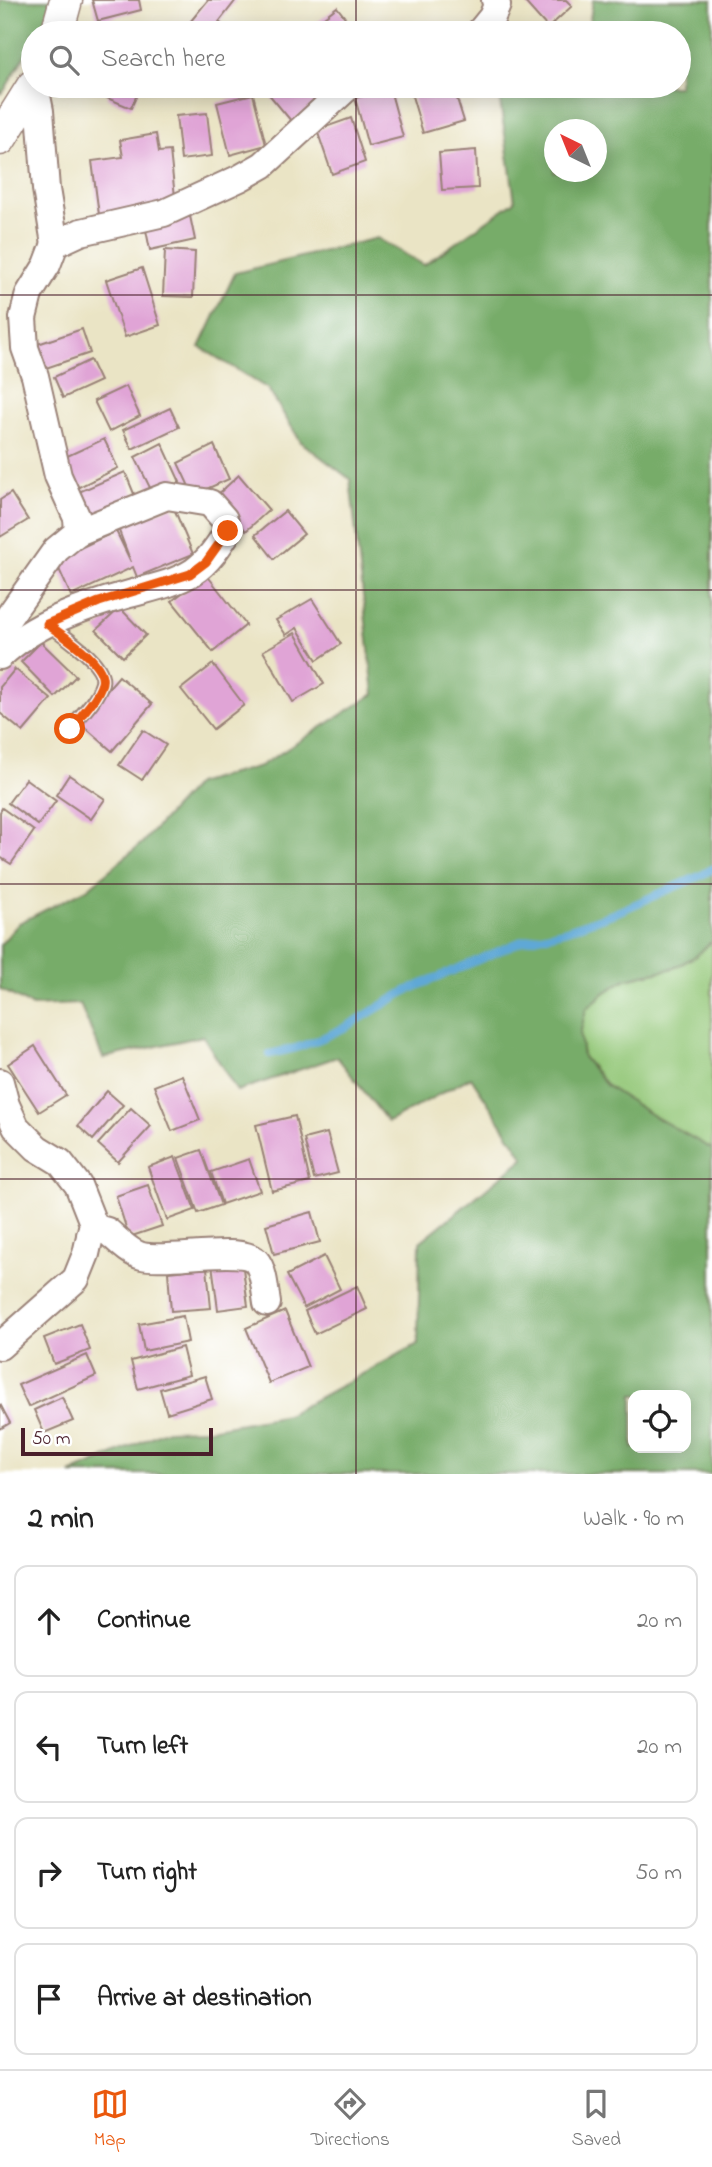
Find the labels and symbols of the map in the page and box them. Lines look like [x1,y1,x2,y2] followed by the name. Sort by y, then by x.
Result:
[544,119,607,182] north arrow
[212,515,243,546] route end
[54,713,85,744] route start
[21,1425,214,1457] scale bar

